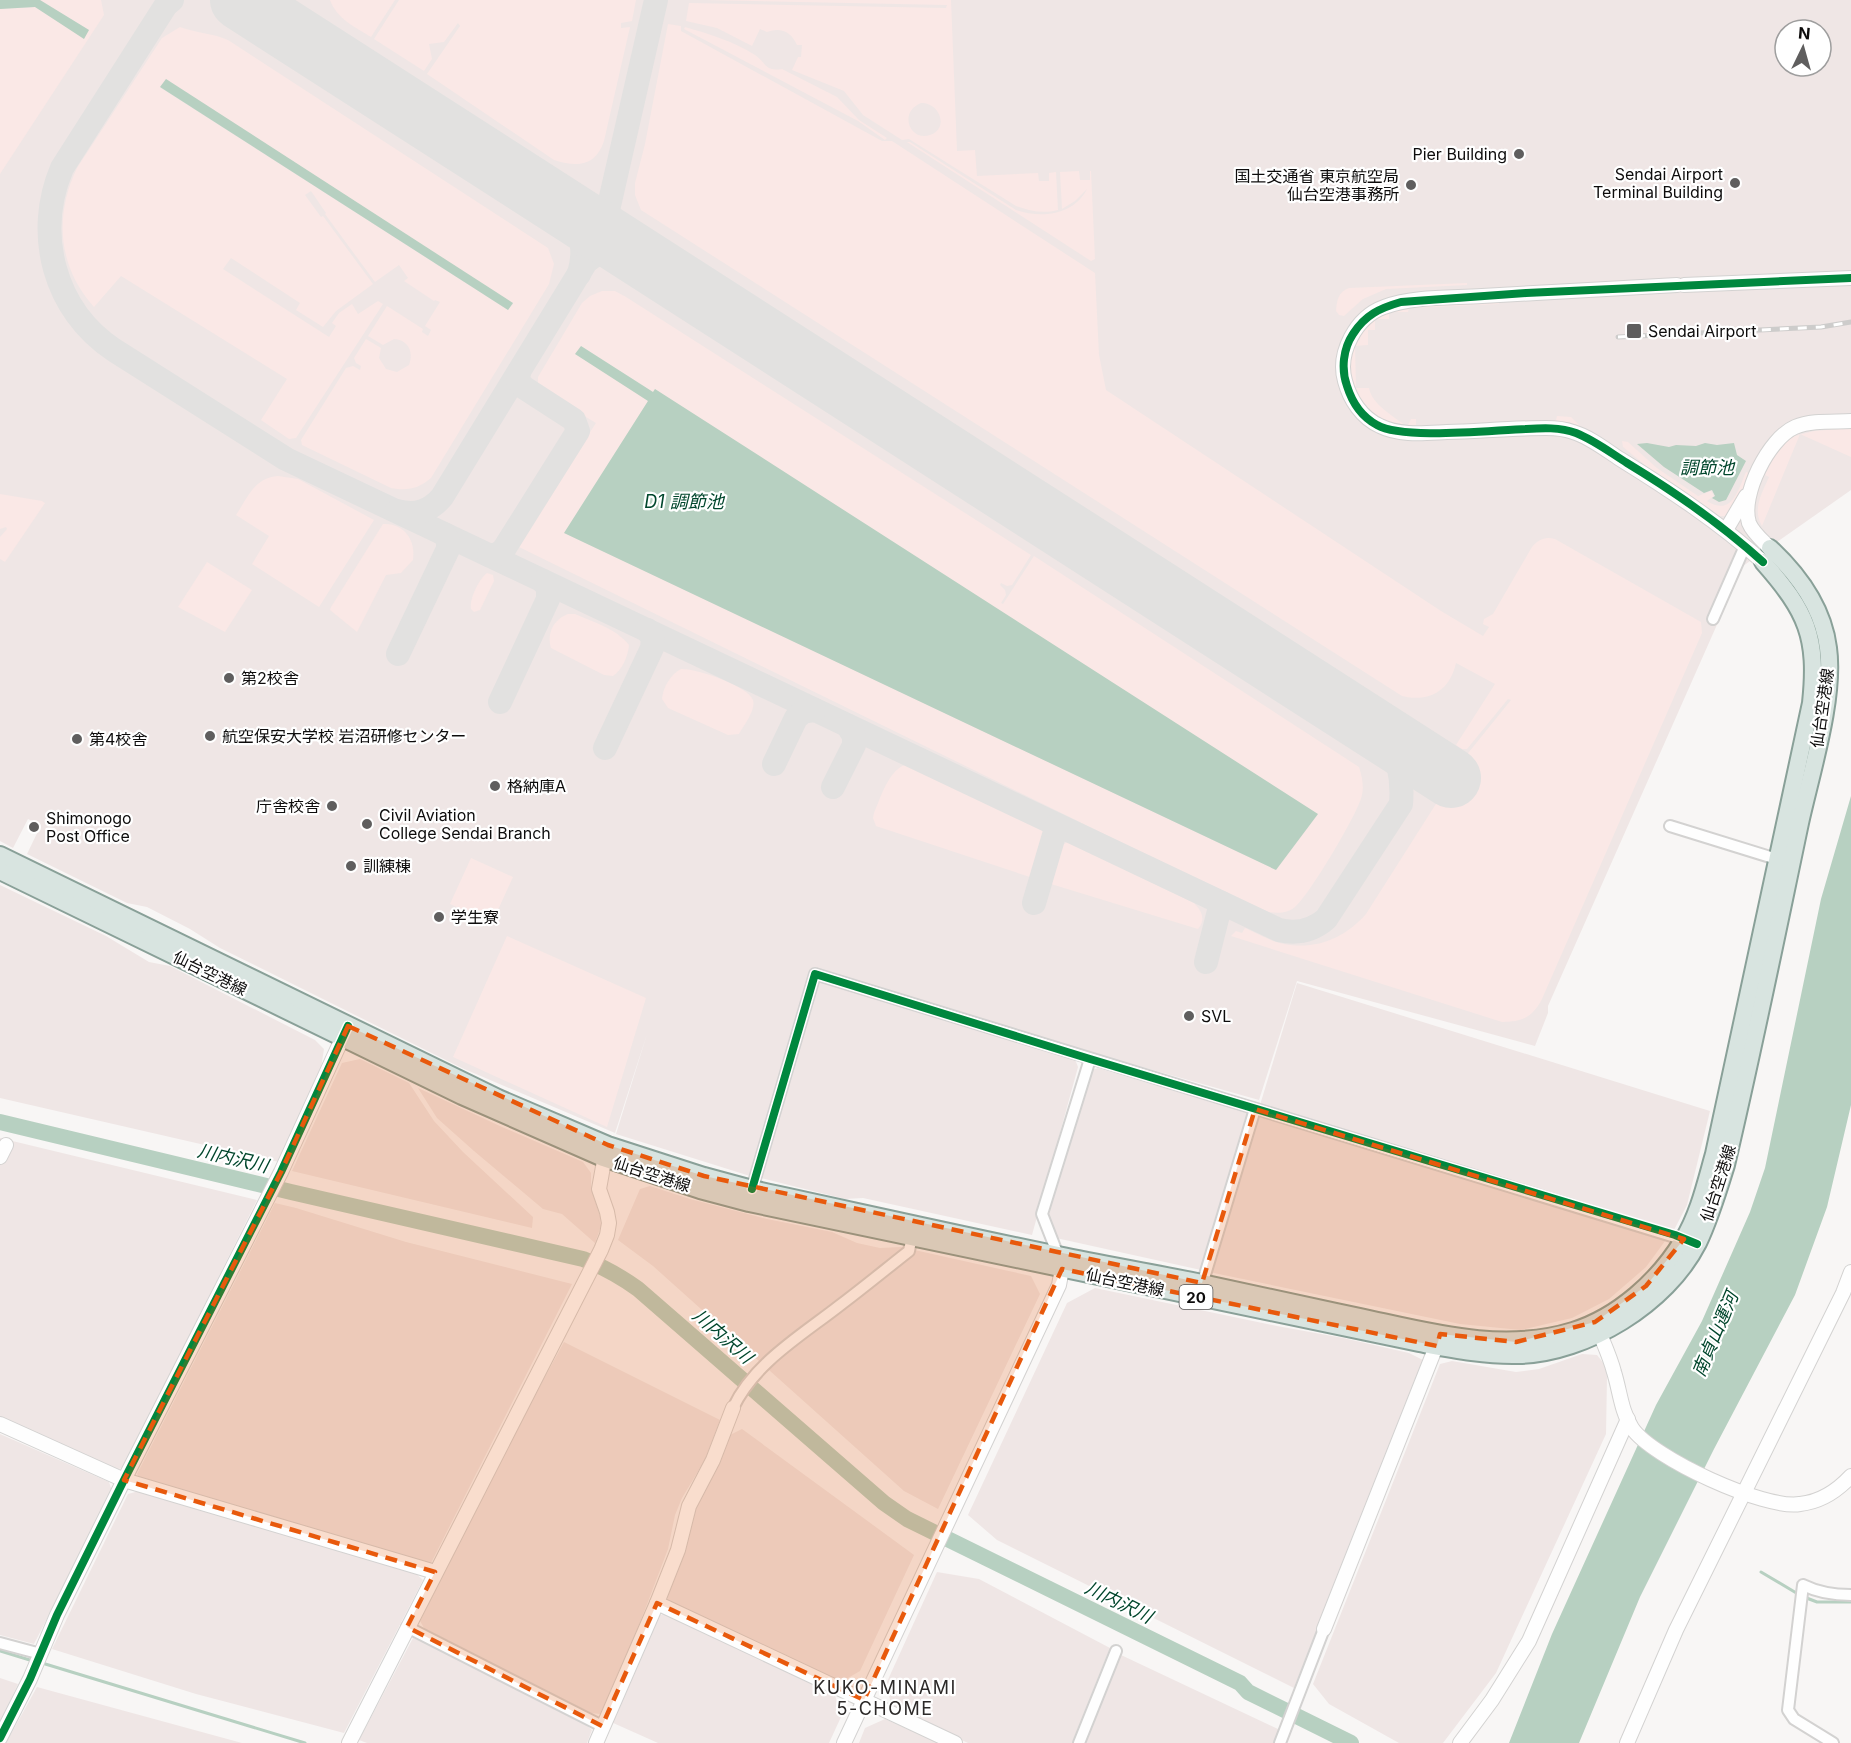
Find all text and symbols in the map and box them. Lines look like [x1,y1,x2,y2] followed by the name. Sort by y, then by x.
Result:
[1773,18,1833,78] north arrow
[1797,23,1811,44] text: N
[1412,144,1507,164] place label: Pier Building
[1512,147,1526,161] marker: Pier Building
[1593,164,1723,202] place label: Sendai Airport Terminal Building
[1234,166,1399,204] place label: 国土交通省 東京航空局 仙台空港事務所
[1728,176,1742,190] marker: Sendai Airport Terminal Building
[1404,178,1418,192] marker: 国土交通省 東京航空局 仙台空港事務所
[1648,321,1756,341] place label: Sendai Airport
[1625,322,1643,340] marker: Sendai Airport
[1680,457,1736,478] water label: 調節池
[644,491,726,512] water label: D1 調節池
[1807,667,1837,749] street label: 仙台空港線
[241,668,299,688] place label: 第2校舎
[222,671,236,685] marker: 第2校舎
[222,726,467,746] place label: 航空保安大学校 岩沼研修センター
[89,729,147,749] place label: 第4校舎
[203,729,217,743] marker: 航空保安大学校 岩沼研修センター
[70,732,84,746] marker: 第4校舎
[507,776,566,796] place label: 格納庫A
[488,779,502,793] marker: 格納庫A
[256,796,320,816] place label: 庁舎校舎
[325,799,339,813] marker: 庁舎校舎
[379,805,551,843] place label: Civil Aviation College Sendai Branch
[46,808,132,846] place label: Shimonogo Post Office
[360,817,374,831] marker: Civil Aviation College Sendai Branch
[27,820,41,834] marker: Shimonogo Post Office
[363,856,411,876] place label: 訓練棟
[344,859,358,873] marker: 訓練棟
[451,907,499,927] place label: 学生寮
[432,910,446,924] marker: 学生寮
[170,946,250,1000] street label: 仙台空港線
[1201,1006,1231,1026] place label: SVL
[1182,1009,1196,1023] marker: SVL
[196,1140,272,1177] water label: 川内沢川
[1696,1142,1740,1224] street label: 仙台空港線
[611,1152,693,1196] street label: 仙台空港線
[1084,1264,1166,1300] street label: 仙台空港線
[1180,1285,1212,1309] road number: 20
[1688,1286,1743,1380] water label: 南貞山運河
[689,1304,759,1369] water label: 川内沢川
[1082,1577,1158,1628] water label: 川内沢川
[813,1677,957,1719] district label: KUKO-MINAMI 5-CHOME

